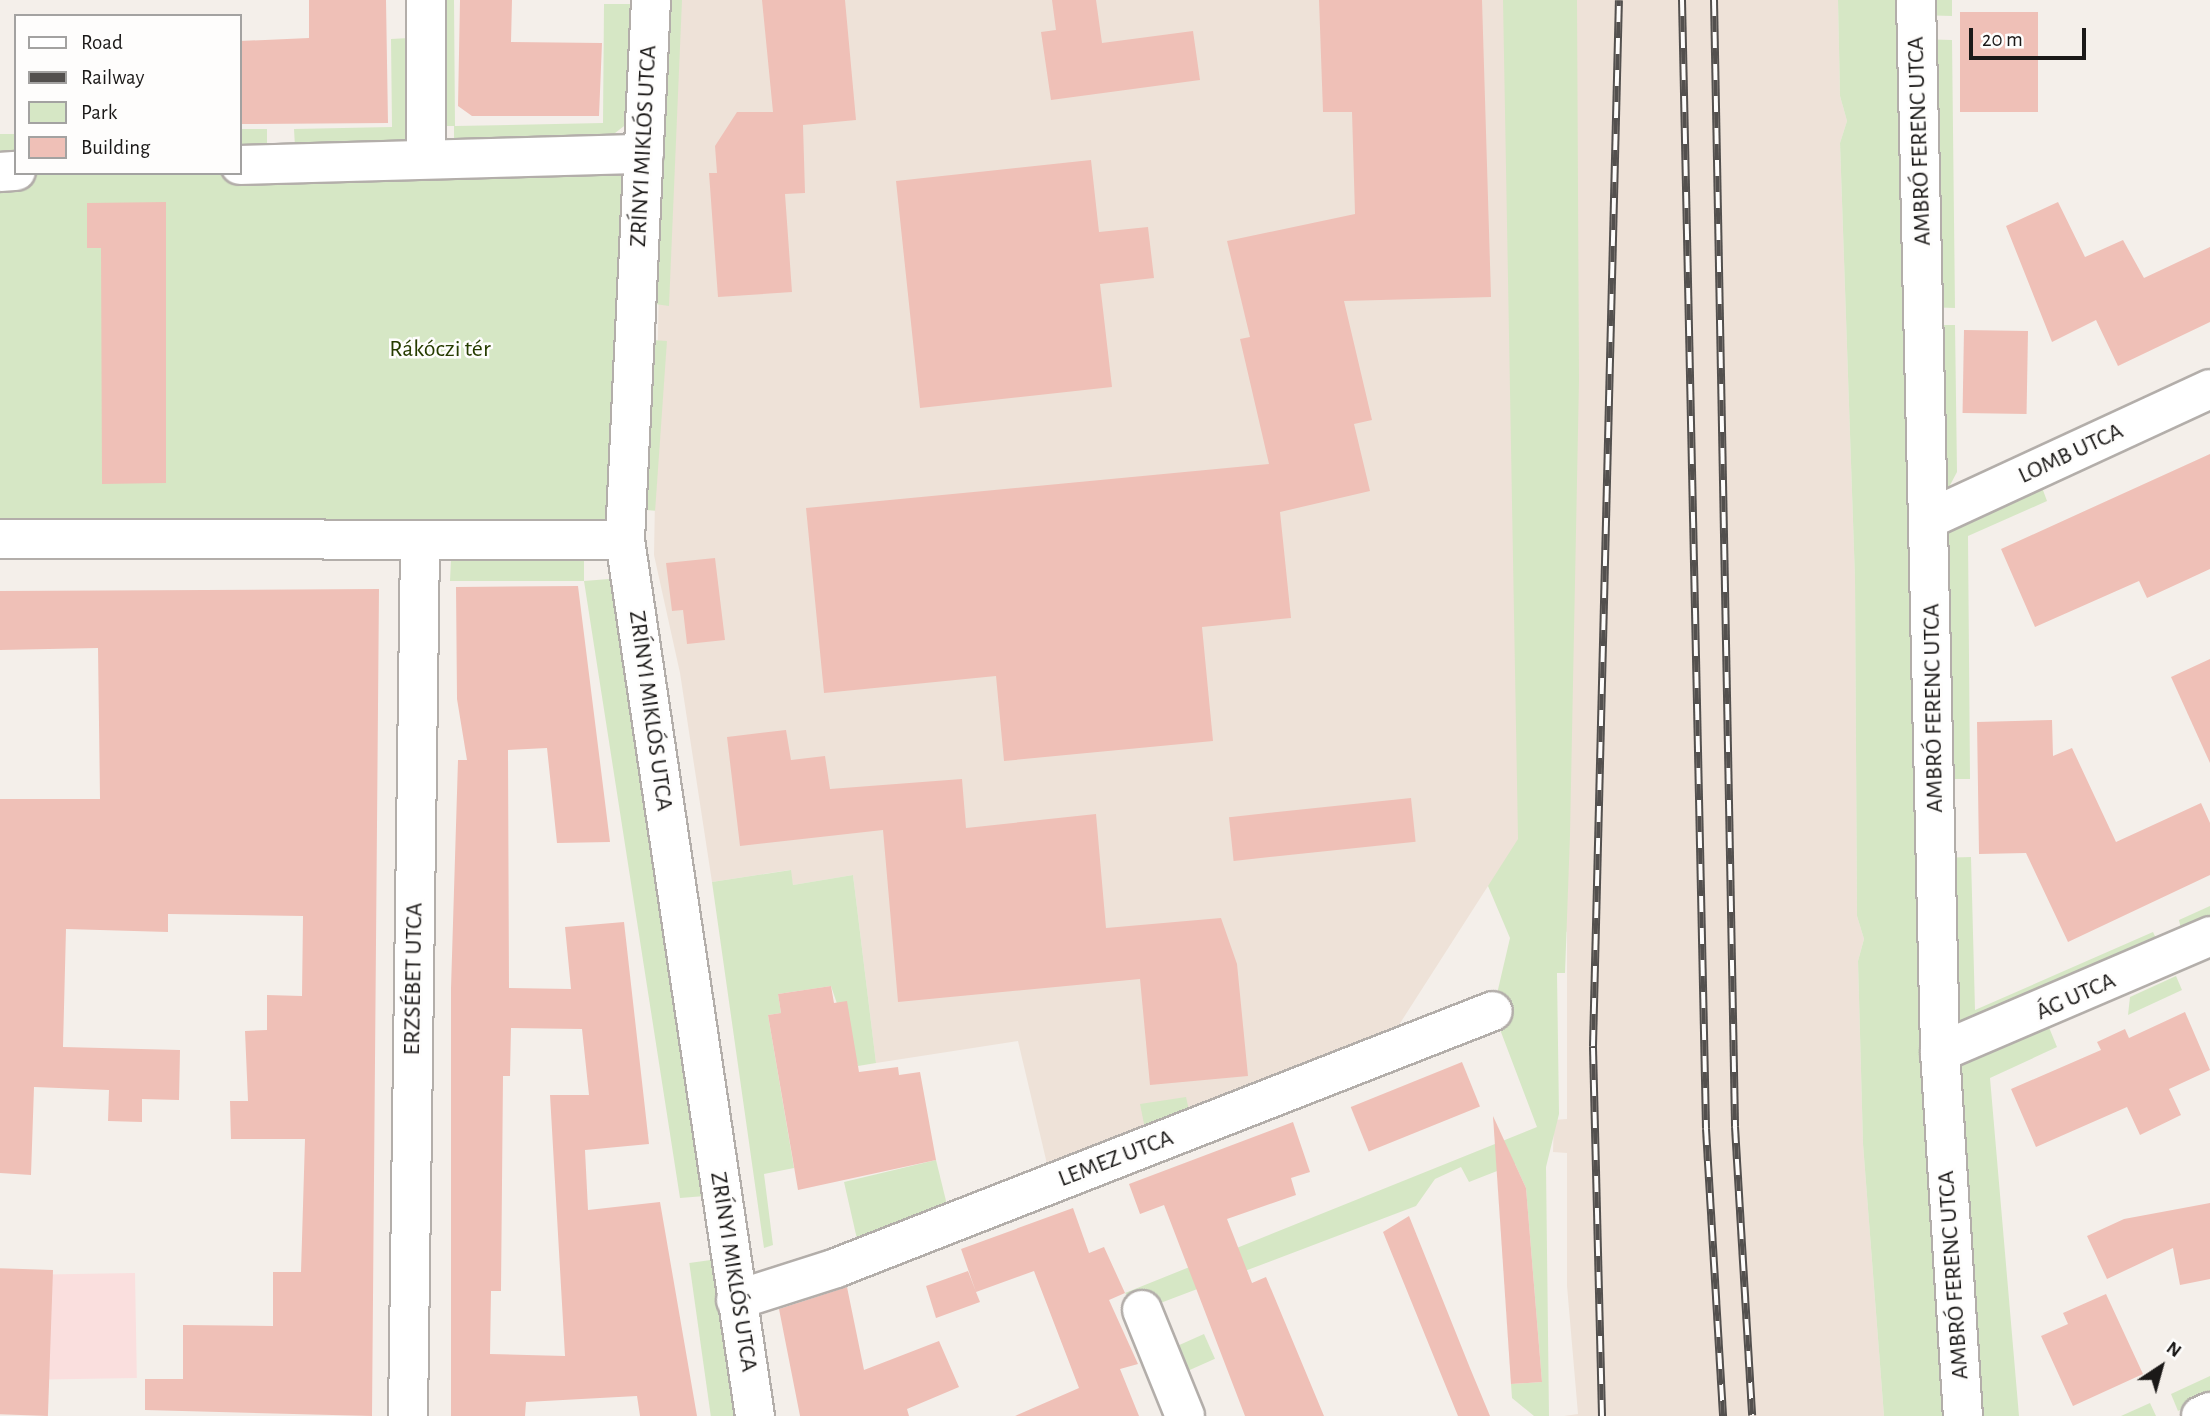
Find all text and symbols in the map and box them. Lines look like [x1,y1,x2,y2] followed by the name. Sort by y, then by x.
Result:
[14,14,242,175] legend
[1972,14,2089,58] scale bar
[1982,29,2023,50] text: 20 m
[81,32,123,53] text: Road
[1902,36,1938,246] street label: AMBRÓ FERENC UTCA
[624,44,664,248] street label: ZRÍNYI MIKLÓS UTCA
[81,67,144,88] text: Railway
[81,102,117,123] text: Park
[81,137,150,158] text: Building
[389,336,491,364] park label: Rákóczi tér
[2014,417,2128,491] street label: LOMB UTCA
[1918,603,1950,813] street label: AMBRÓ FERENC UTCA
[622,609,678,813] street label: ZRÍNYI MIKLÓS UTCA
[398,902,430,1056] street label: ERZSÉBET UTCA
[2032,967,2120,1027] street label: ÁG UTCA
[1054,1124,1178,1194] street label: LEMEZ UTCA
[703,1170,763,1374] street label: ZRÍNYI MIKLÓS UTCA
[1932,1170,1976,1380] street label: AMBRÓ FERENC UTCA
[2126,1332,2196,1402] north arrow
[2163,1338,2185,1361] text: N

